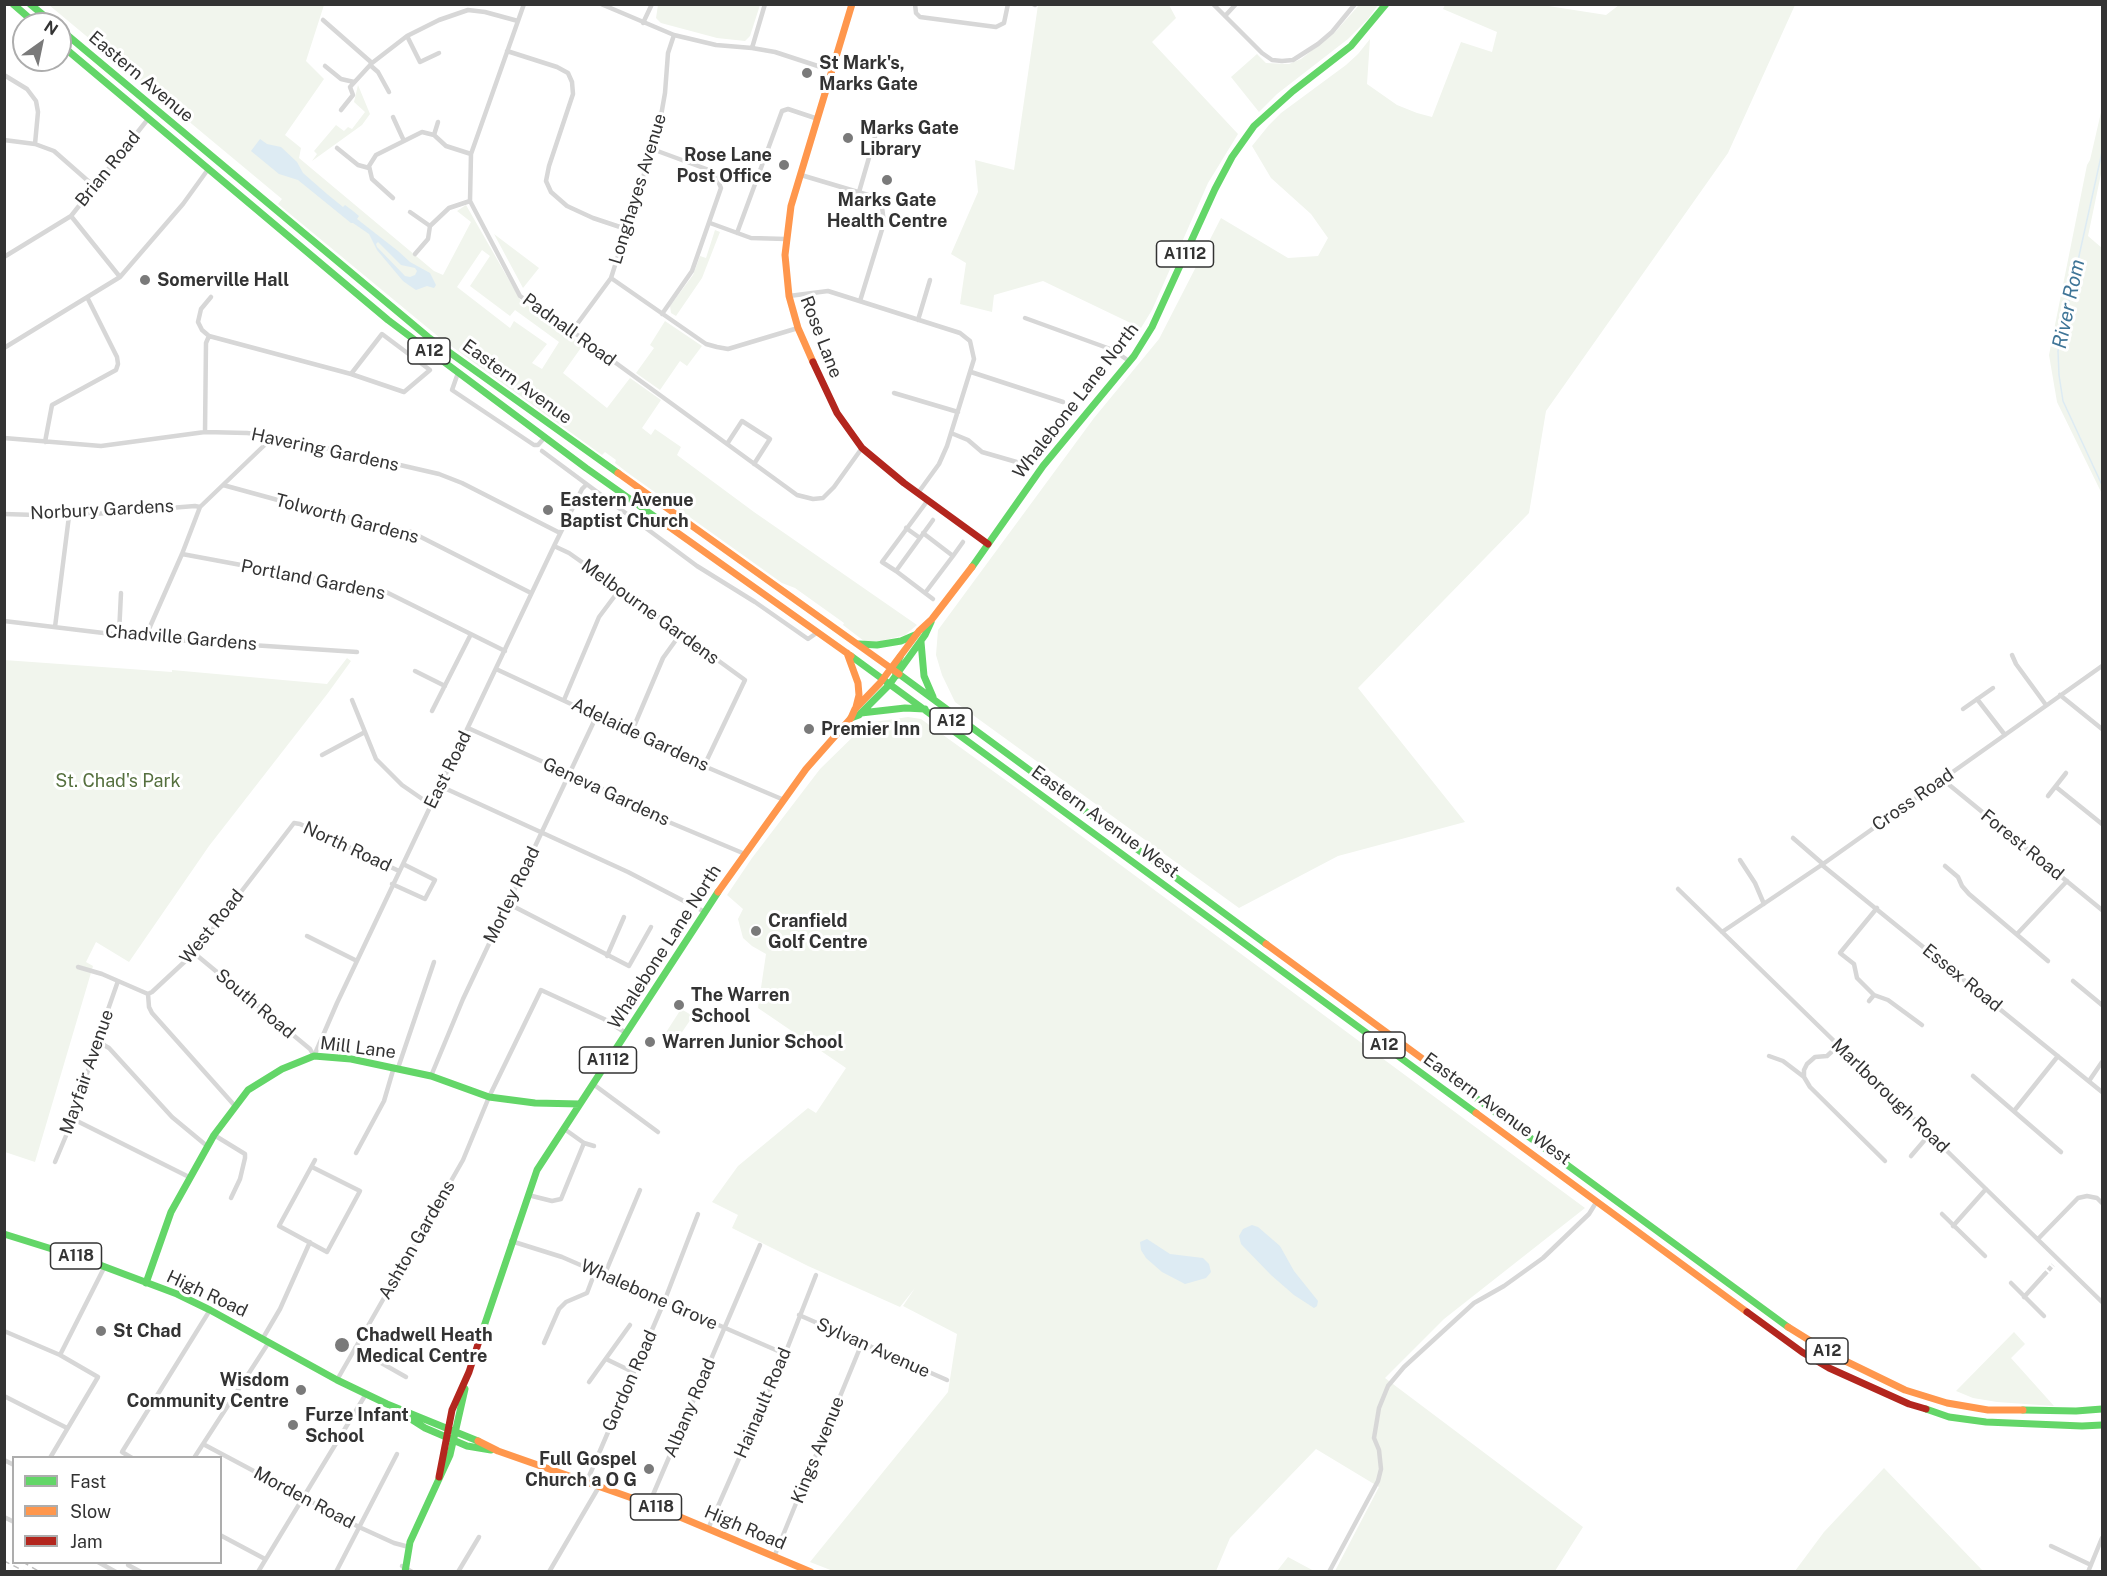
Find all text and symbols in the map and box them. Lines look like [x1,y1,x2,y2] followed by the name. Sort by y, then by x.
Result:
[12,12,72,72] north arrow
[41,17,61,40] text: N
[84,27,198,127] street label: Eastern Avenue
[819,52,918,94] place label: St Mark's, Marks Gate
[800,66,814,80] marker: St Mark's, Marks Gate
[605,111,671,267] street label: Longhayes Avenue
[860,117,959,160] place label: Marks Gate Library
[71,127,145,211] street label: Brian Road
[841,131,855,145] marker: Marks Gate Library
[676,144,772,186] place label: Rose Lane Post Office
[777,158,791,172] marker: Rose Lane Post Office
[880,173,894,187] marker: Marks Gate Health Centre
[827,189,947,232] place label: Marks Gate Health Centre
[1156,241,1214,267] road number: A1112
[2048,257,2090,351] water label: River Rom
[157,269,289,291] place label: Somerville Hall
[138,273,152,287] marker: Somerville Hall
[518,289,620,371] street label: Padnall Road
[795,293,847,381] street label: Rose Lane
[1009,319,1143,483] street label: Whalebone Lane North
[458,335,576,429] street label: Eastern Avenue
[408,338,450,364] road number: A12
[249,424,401,476] street label: Havering Gardens
[273,489,421,549] street label: Tolworth Gardens
[560,489,694,532] place label: Eastern Avenue Baptist Church
[30,495,174,525] street label: Norbury Gardens
[541,503,555,517] marker: Eastern Avenue Baptist Church
[239,555,387,605] street label: Portland Gardens
[577,555,723,669] street label: Melbourne Gardens
[104,621,258,655] street label: Chadville Gardens
[568,694,712,776] street label: Adelaide Gardens
[930,708,972,734] road number: A12
[821,718,920,740] place label: Premier Inn
[802,722,816,736] marker: Premier Inn
[420,728,476,812] street label: East Road
[539,753,673,831] street label: Geneva Gardens
[1027,761,1183,883] street label: Eastern Avenue West
[1868,764,1958,836] street label: Cross Road
[55,770,181,792] park label: St. Chad's Park
[1976,805,2068,885] street label: Forest Road
[299,817,395,877] street label: North Road
[479,843,545,947] street label: Morley Road
[604,861,726,1033] street label: Whalebone Lane North
[175,885,249,969] street label: West Road
[768,910,868,952] place label: Cranfield Golf Centre
[749,924,763,938] marker: Cranfield Golf Centre
[1918,939,2006,1017] street label: Essex Road
[211,965,299,1043] street label: South Road
[691,984,790,1026] place label: The Warren School
[672,998,686,1012] marker: The Warren School
[56,1007,118,1137] street label: Mayfair Avenue
[662,1031,843,1053] place label: Warren Junior School
[1363,1032,1405,1058] road number: A12
[319,1033,397,1063] street label: Mill Lane
[1827,1034,1953,1158] street label: Marlborough Road
[643,1035,657,1049] marker: Warren Junior School
[580,1047,636,1073] road number: A1112
[1419,1048,1575,1170] street label: Eastern Avenue West
[374,1177,460,1303] street label: Ashton Gardens
[50,1243,101,1269] road number: A118
[577,1255,721,1335] street label: Whalebone Grove
[163,1266,251,1322] street label: High Road
[813,1313,933,1383] street label: Sylvan Avenue
[113,1320,181,1342] place label: St Chad
[94,1324,108,1338] marker: St Chad
[356,1324,493,1366] place label: Chadwell Heath Medical Centre
[598,1327,662,1435] street label: Gordon Road
[333,1336,351,1354] marker: Chadwell Heath Medical Centre
[1806,1338,1848,1364] road number: A12
[730,1345,796,1461] street label: Hainault Road
[659,1355,721,1461] street label: Albany Road
[127,1369,289,1412] place label: Wisdom Community Centre
[294,1383,308,1397] marker: Wisdom Community Centre
[787,1393,849,1507] street label: Kings Avenue
[305,1404,409,1446] place label: Furze Infant School
[286,1418,300,1432] marker: Furze Infant School
[525,1448,637,1490] place label: Full Gospel Church a O G
[12,1456,222,1564] legend
[250,1462,358,1534] street label: Morden Road
[642,1462,656,1476] marker: Full Gospel Church a O G
[70,1471,106,1492] text: Fast
[630,1494,682,1520] road number: A118
[70,1501,111,1522] text: Slow
[701,1501,789,1555] street label: High Road
[70,1531,103,1552] text: Jam

